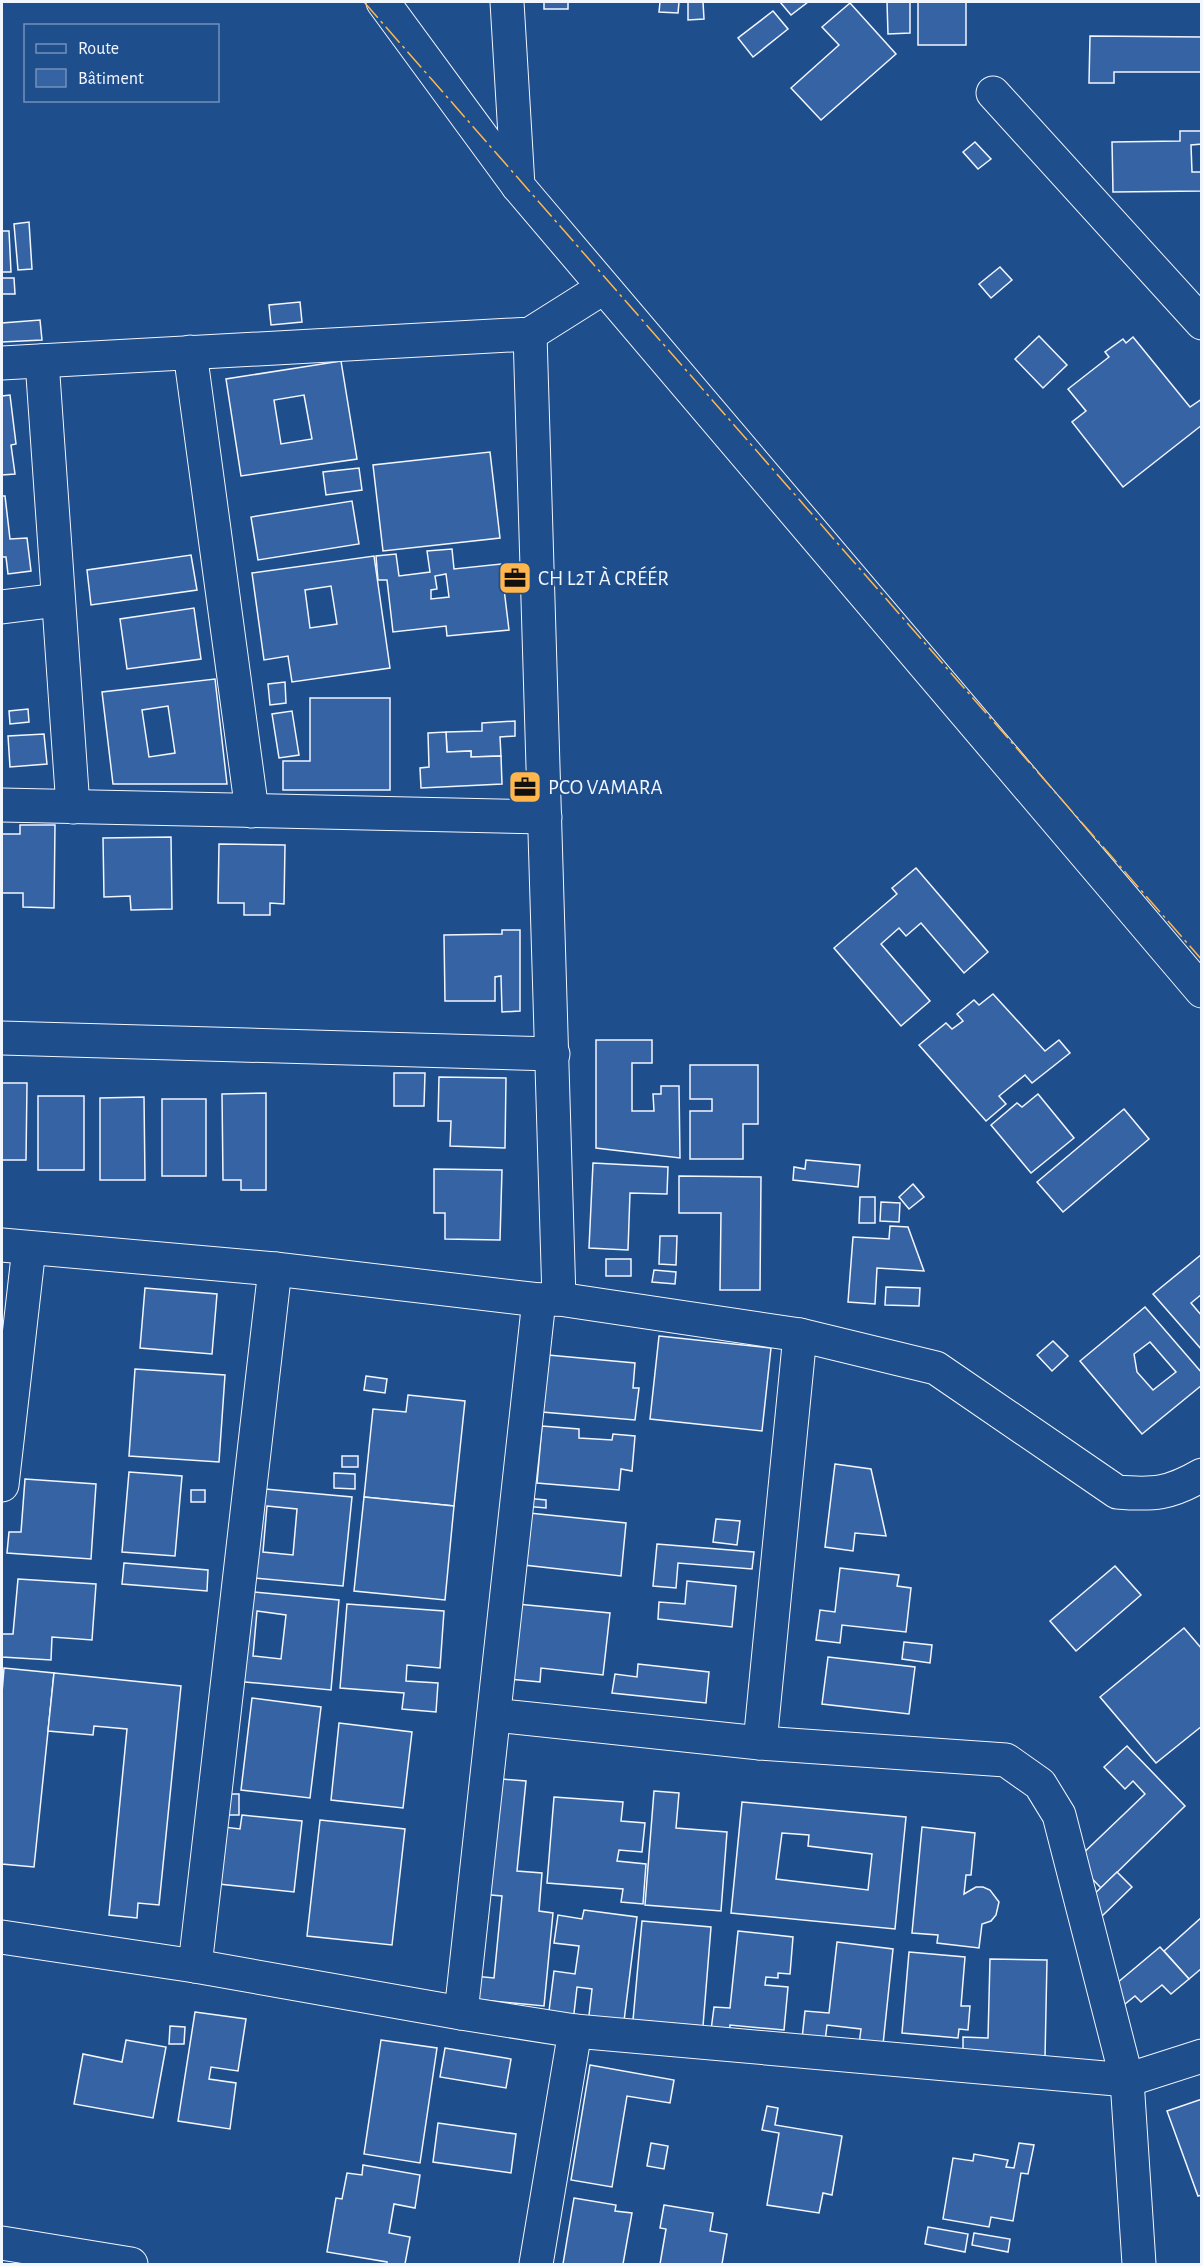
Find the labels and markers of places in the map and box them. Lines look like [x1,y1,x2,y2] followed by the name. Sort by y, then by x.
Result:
[497,560,533,596] office icon: CH L2T À CRÉÉR
[538,566,669,589] place label: CH L2T À CRÉÉR
[507,769,543,805] office icon: PCO VAMARA
[548,777,663,798] place label: PCO VAMARA

